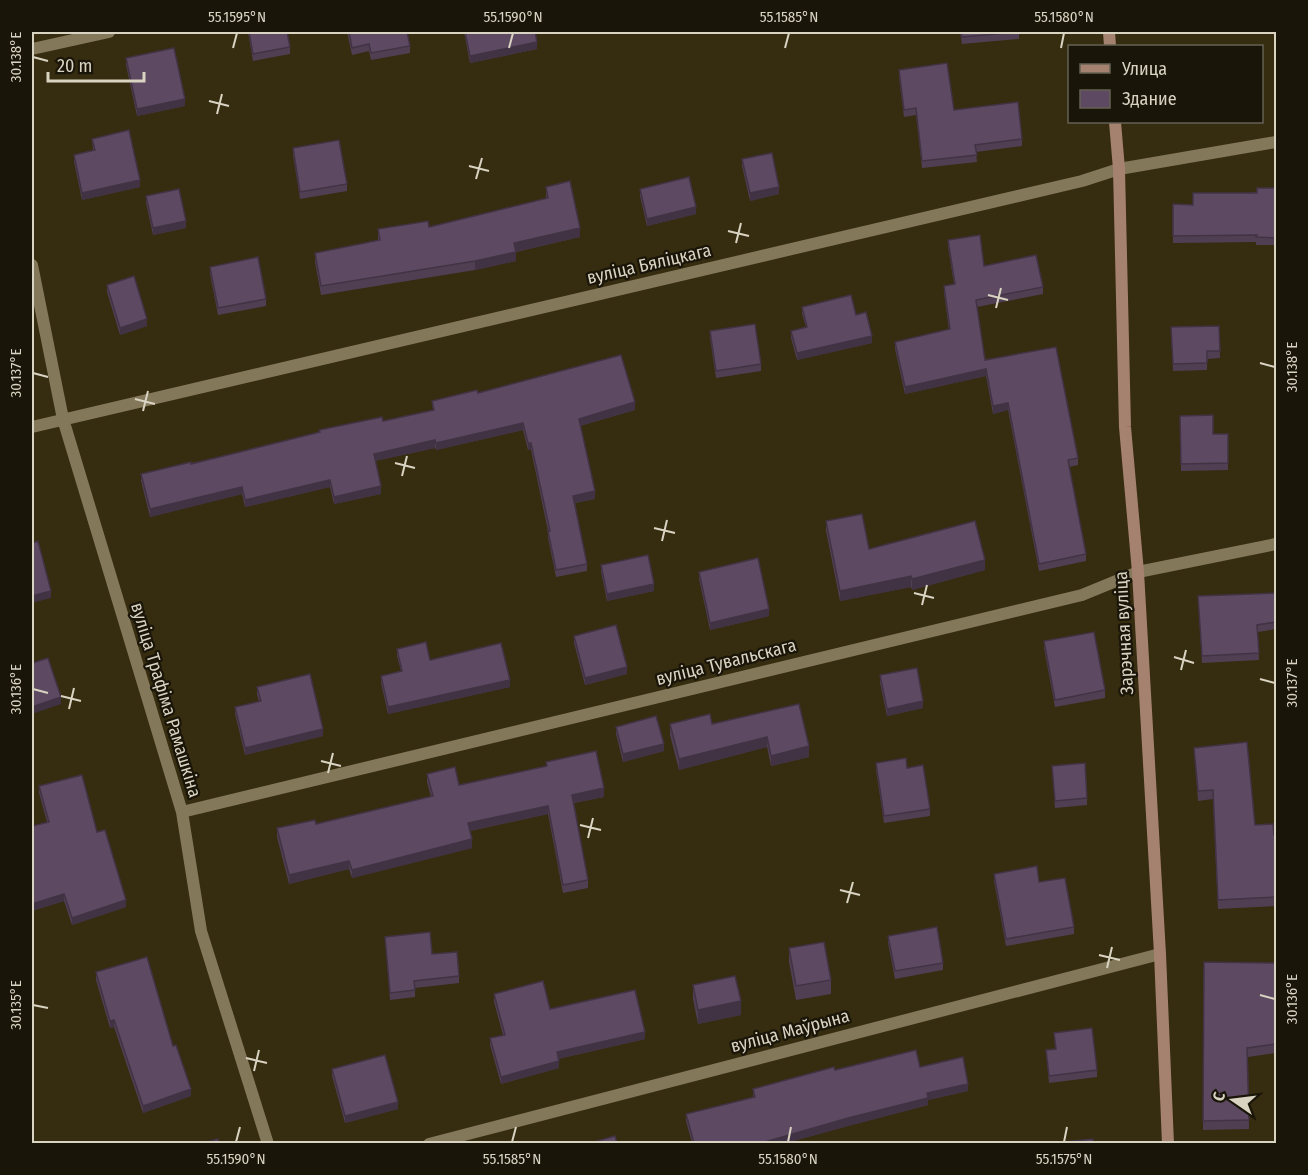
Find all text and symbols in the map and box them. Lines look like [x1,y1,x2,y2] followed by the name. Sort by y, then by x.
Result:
[208,8,266,26] text: 55.1595°N
[483,8,543,26] text: 55.1590°N
[760,8,818,26] text: 55.1585°N
[1034,8,1094,26] text: 55.1580°N
[7,32,25,82] text: 30.138°E
[48,45,144,83] scale bar
[1068,45,1263,123] legend
[57,55,92,77] text: 20 m
[1121,58,1167,80] text: Улица
[1122,88,1177,110] text: Здание
[585,239,713,289] street label: вуліца Бяліцкага
[1283,342,1301,392] text: 30.138°E
[7,348,25,398] text: 30.137°E
[1110,571,1138,695] street label: Зарэчная вуліца
[126,600,206,800] street label: вуліца Трафіма Рамашкіна
[654,634,799,690] street label: вуліца Тувальскага
[1283,658,1301,708] text: 30.137°E
[7,664,25,714] text: 30.136°E
[1283,974,1301,1024] text: 30.136°E
[7,980,25,1030] text: 30.135°E
[728,1004,852,1057] street label: вуліца Маўрына
[1203,1070,1263,1130] north arrow
[1209,1090,1229,1103] text: С
[206,1150,266,1168] text: 55.1590°N
[483,1150,541,1168] text: 55.1585°N
[758,1150,818,1168] text: 55.1580°N
[1036,1150,1092,1168] text: 55.1575°N

